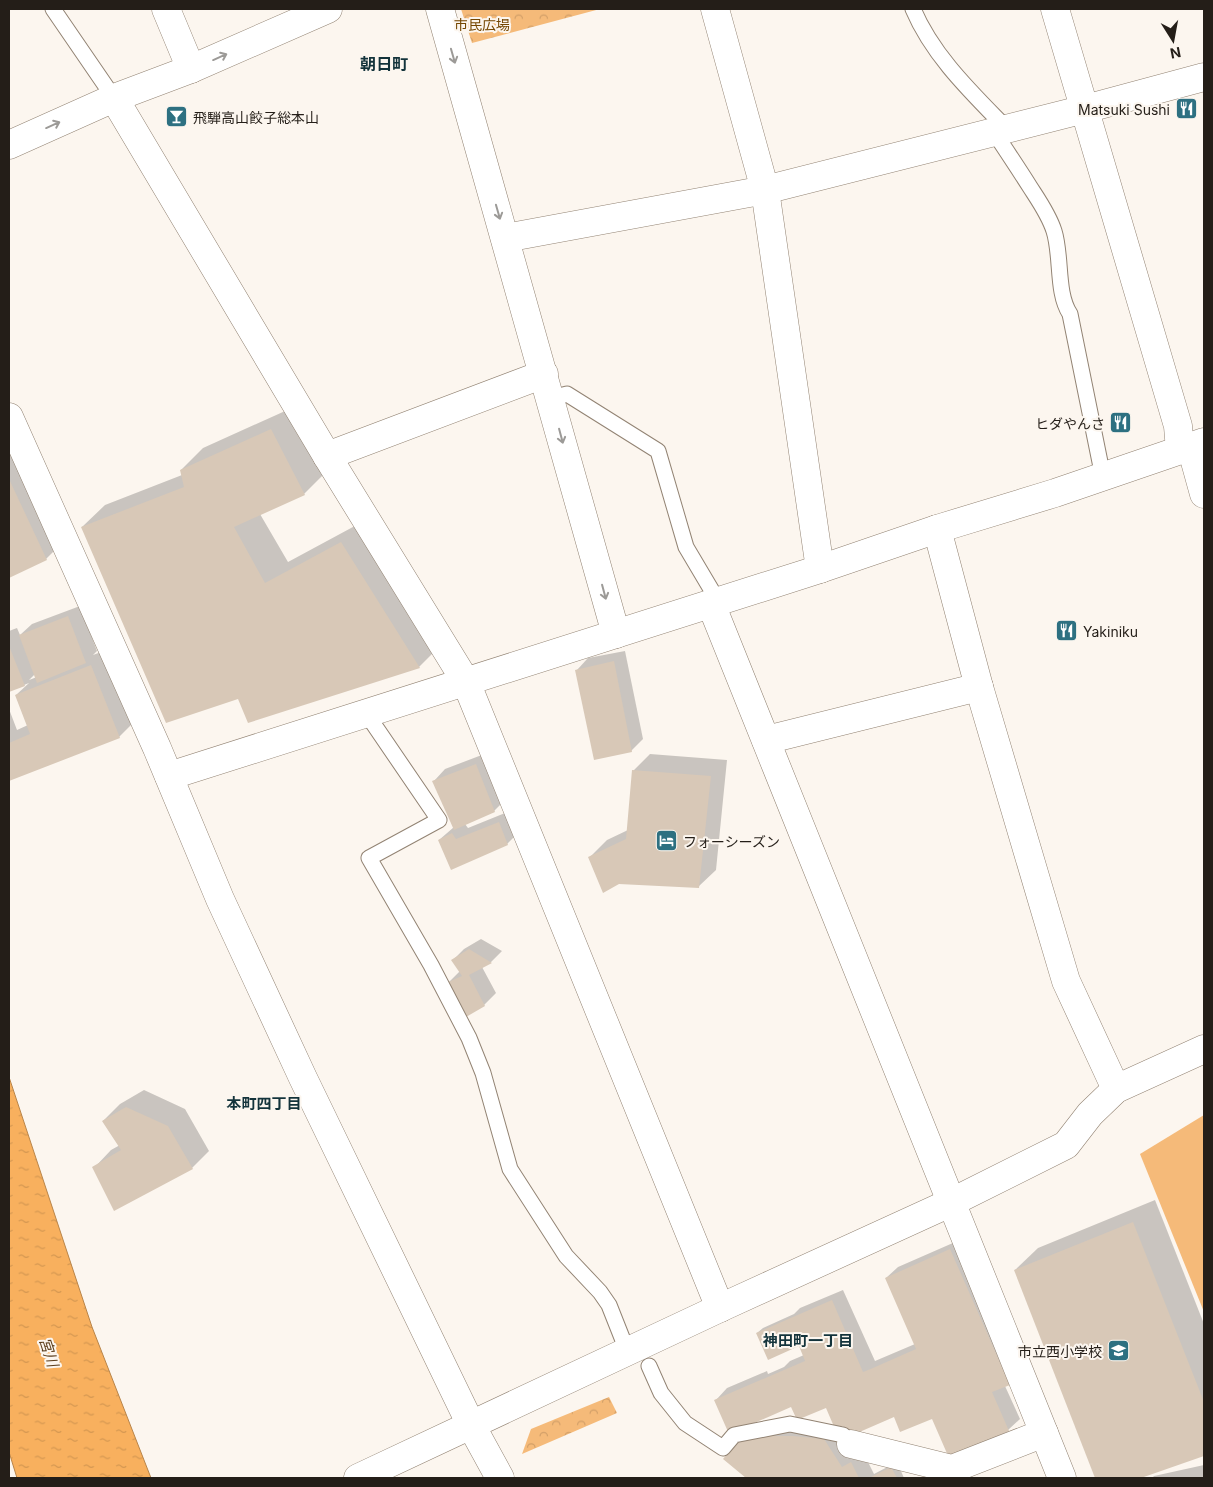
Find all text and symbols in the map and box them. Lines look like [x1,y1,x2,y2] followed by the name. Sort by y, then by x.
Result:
[1148,15,1198,65] north arrow
[454,16,510,33] park label: 市民広場
[1169,44,1182,63] text: N
[449,47,459,63] one-way arrow
[212,51,227,61] one-way arrow
[360,54,408,74] district label: 朝日町
[1174,97,1198,121] restaurant icon: Matsuki Sushi
[1078,101,1170,118] place label: Matsuki Sushi
[165,105,189,129] bar icon: 飛騨高山餃子総本山
[193,109,319,126] place label: 飛騨高山餃子総本山
[45,120,60,130] one-way arrow
[494,203,503,219] one-way arrow
[1109,411,1133,435] restaurant icon: ヒダやんさ
[1035,415,1105,432] place label: ヒダやんさ
[557,427,566,443] one-way arrow
[600,584,610,600] one-way arrow
[1055,619,1079,643] restaurant icon: Yakiniku
[1083,623,1138,640] place label: Yakiniku
[655,829,679,853] hotel icon: フォーシーズン
[683,833,780,850] place label: フォーシーズン
[226,1094,302,1113] district label: 本町四丁目
[762,1331,853,1350] district label: 神田町一丁目
[35,1335,63,1371] water label: 宮川
[1106,1339,1130,1363] school or university icon: 市立西小学校
[1018,1343,1102,1360] place label: 市立西小学校

